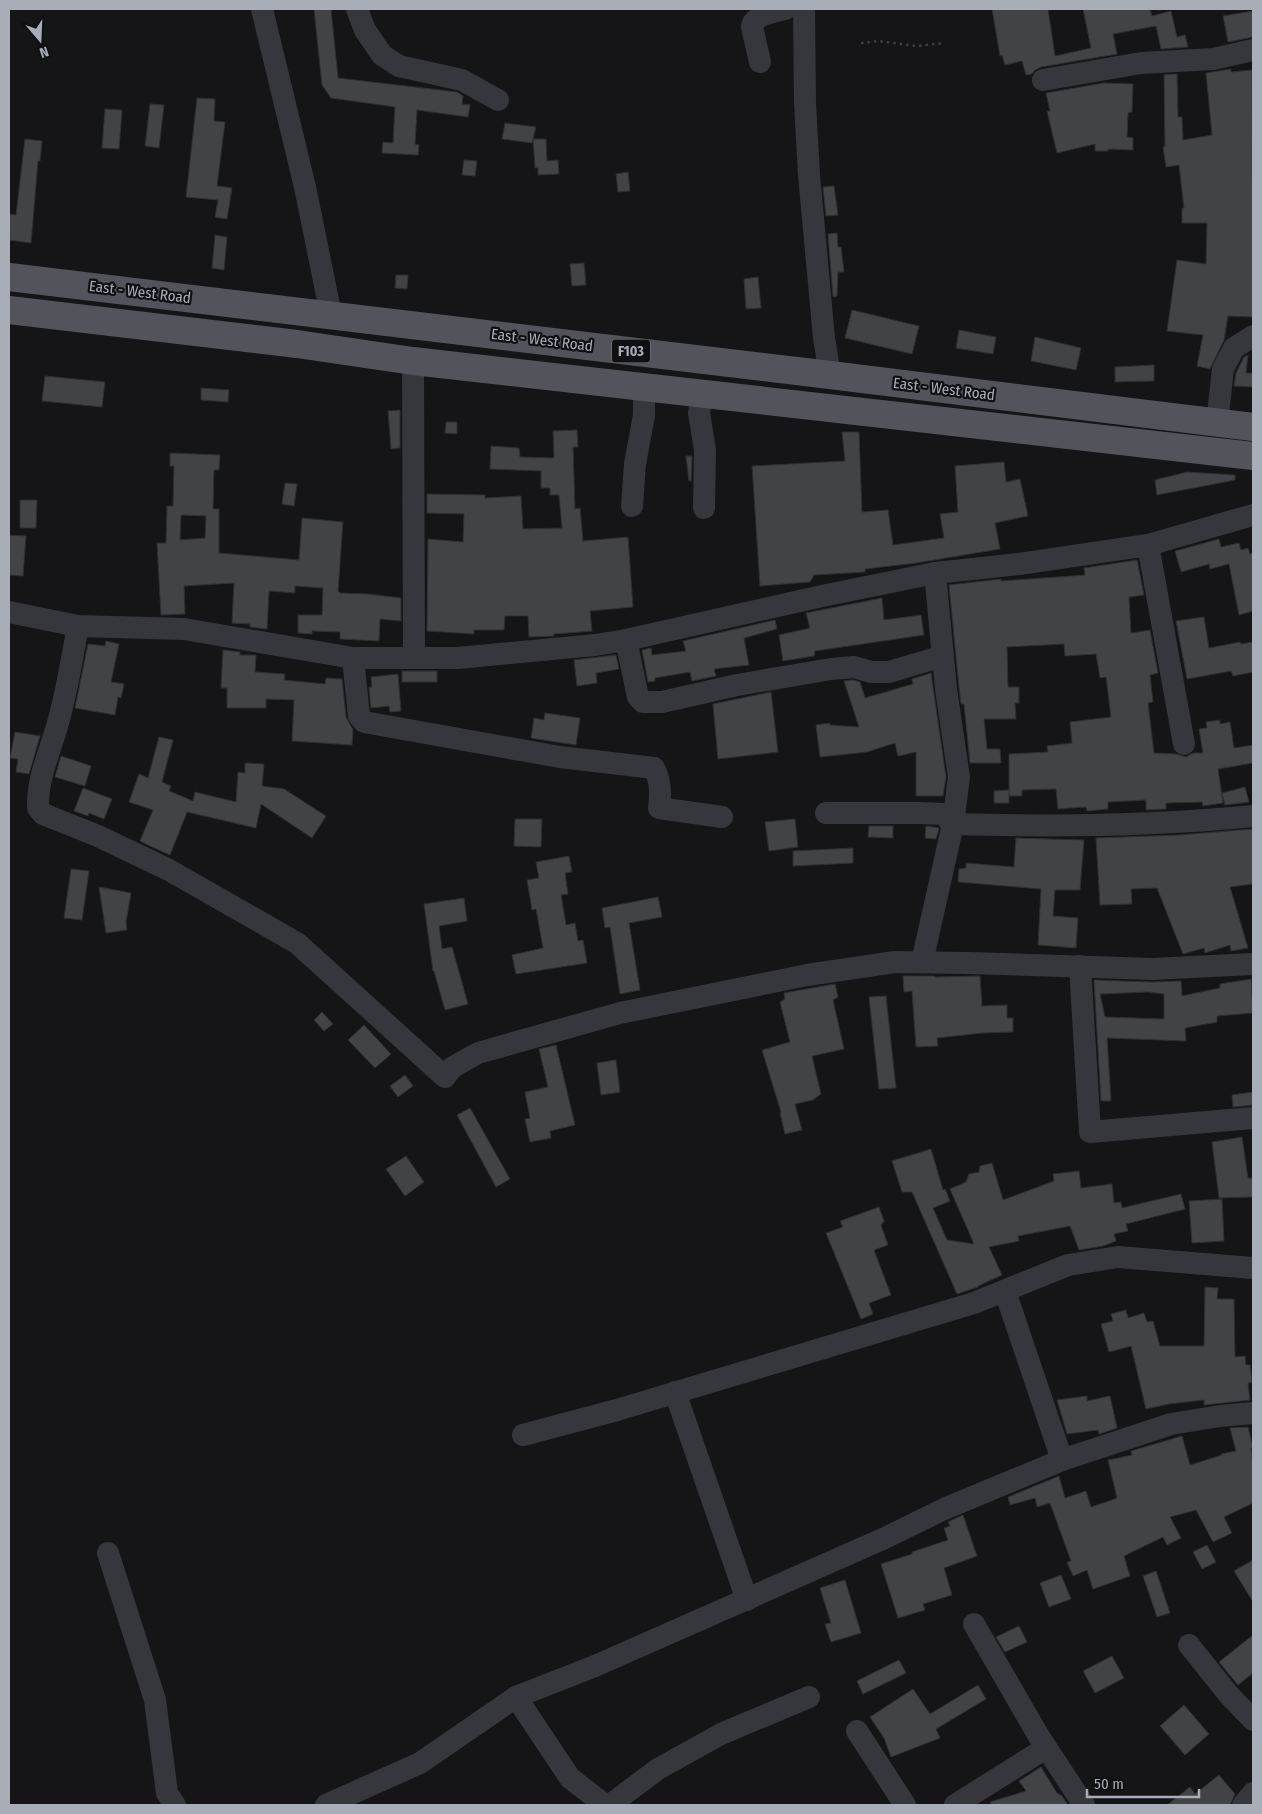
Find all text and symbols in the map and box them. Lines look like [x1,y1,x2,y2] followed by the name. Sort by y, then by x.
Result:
[15,15,65,65] north arrow
[37,42,51,61] text: N
[88,277,192,307] street label: East - West Road
[490,325,594,355] street label: East - West Road
[612,340,650,362] road number: F103
[892,374,996,404] street label: East - West Road
[1087,1766,1200,1798] scale bar
[1094,1775,1124,1793] text: 50 m

